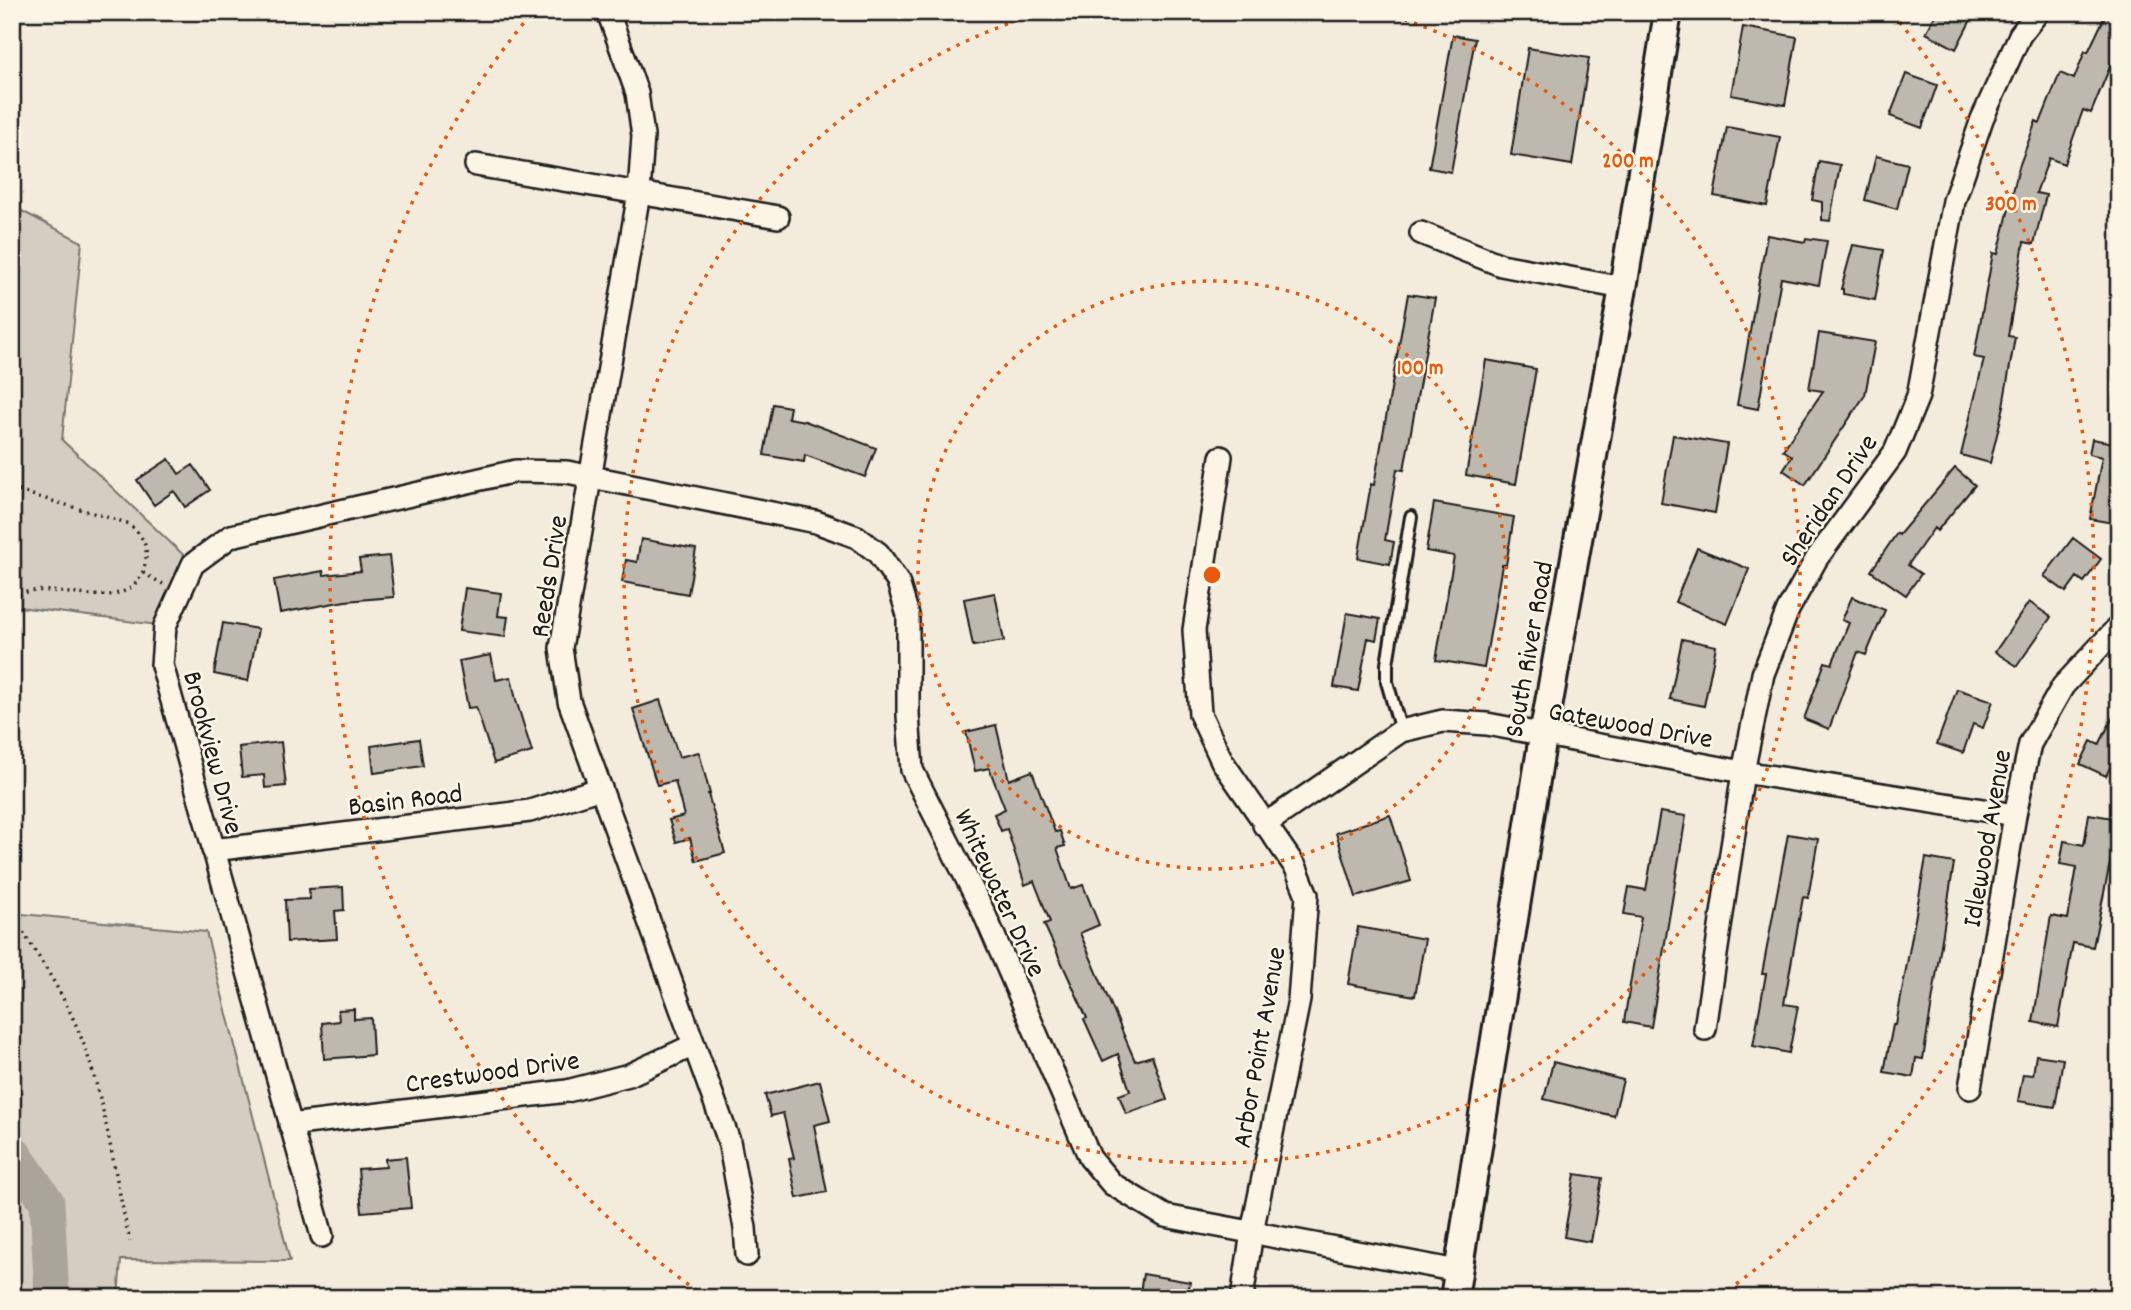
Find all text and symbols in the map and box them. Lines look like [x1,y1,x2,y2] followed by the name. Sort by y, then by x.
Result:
[1602,148,1654,178] text: 200 m
[1985,191,2037,221] text: 300 m
[1397,355,1443,385] text: 100 m
[1772,427,1890,576] street label: Sheridan Drive
[523,513,581,641] street label: Reeds Drive
[1497,559,1567,741] street label: South River Road
[1200,563,1224,587] centre of rings
[169,667,251,839] street label: Brookview Drive
[1545,694,1716,762] street label: Gatewood Drive
[1955,747,2025,931] street label: Idlewood Avenue
[346,776,465,830] street label: Basin Road
[941,804,1054,985] street label: Whitewater Drive
[1225,944,1299,1152] street label: Arbor Point Avenue
[403,1043,582,1107] street label: Crestwood Drive

